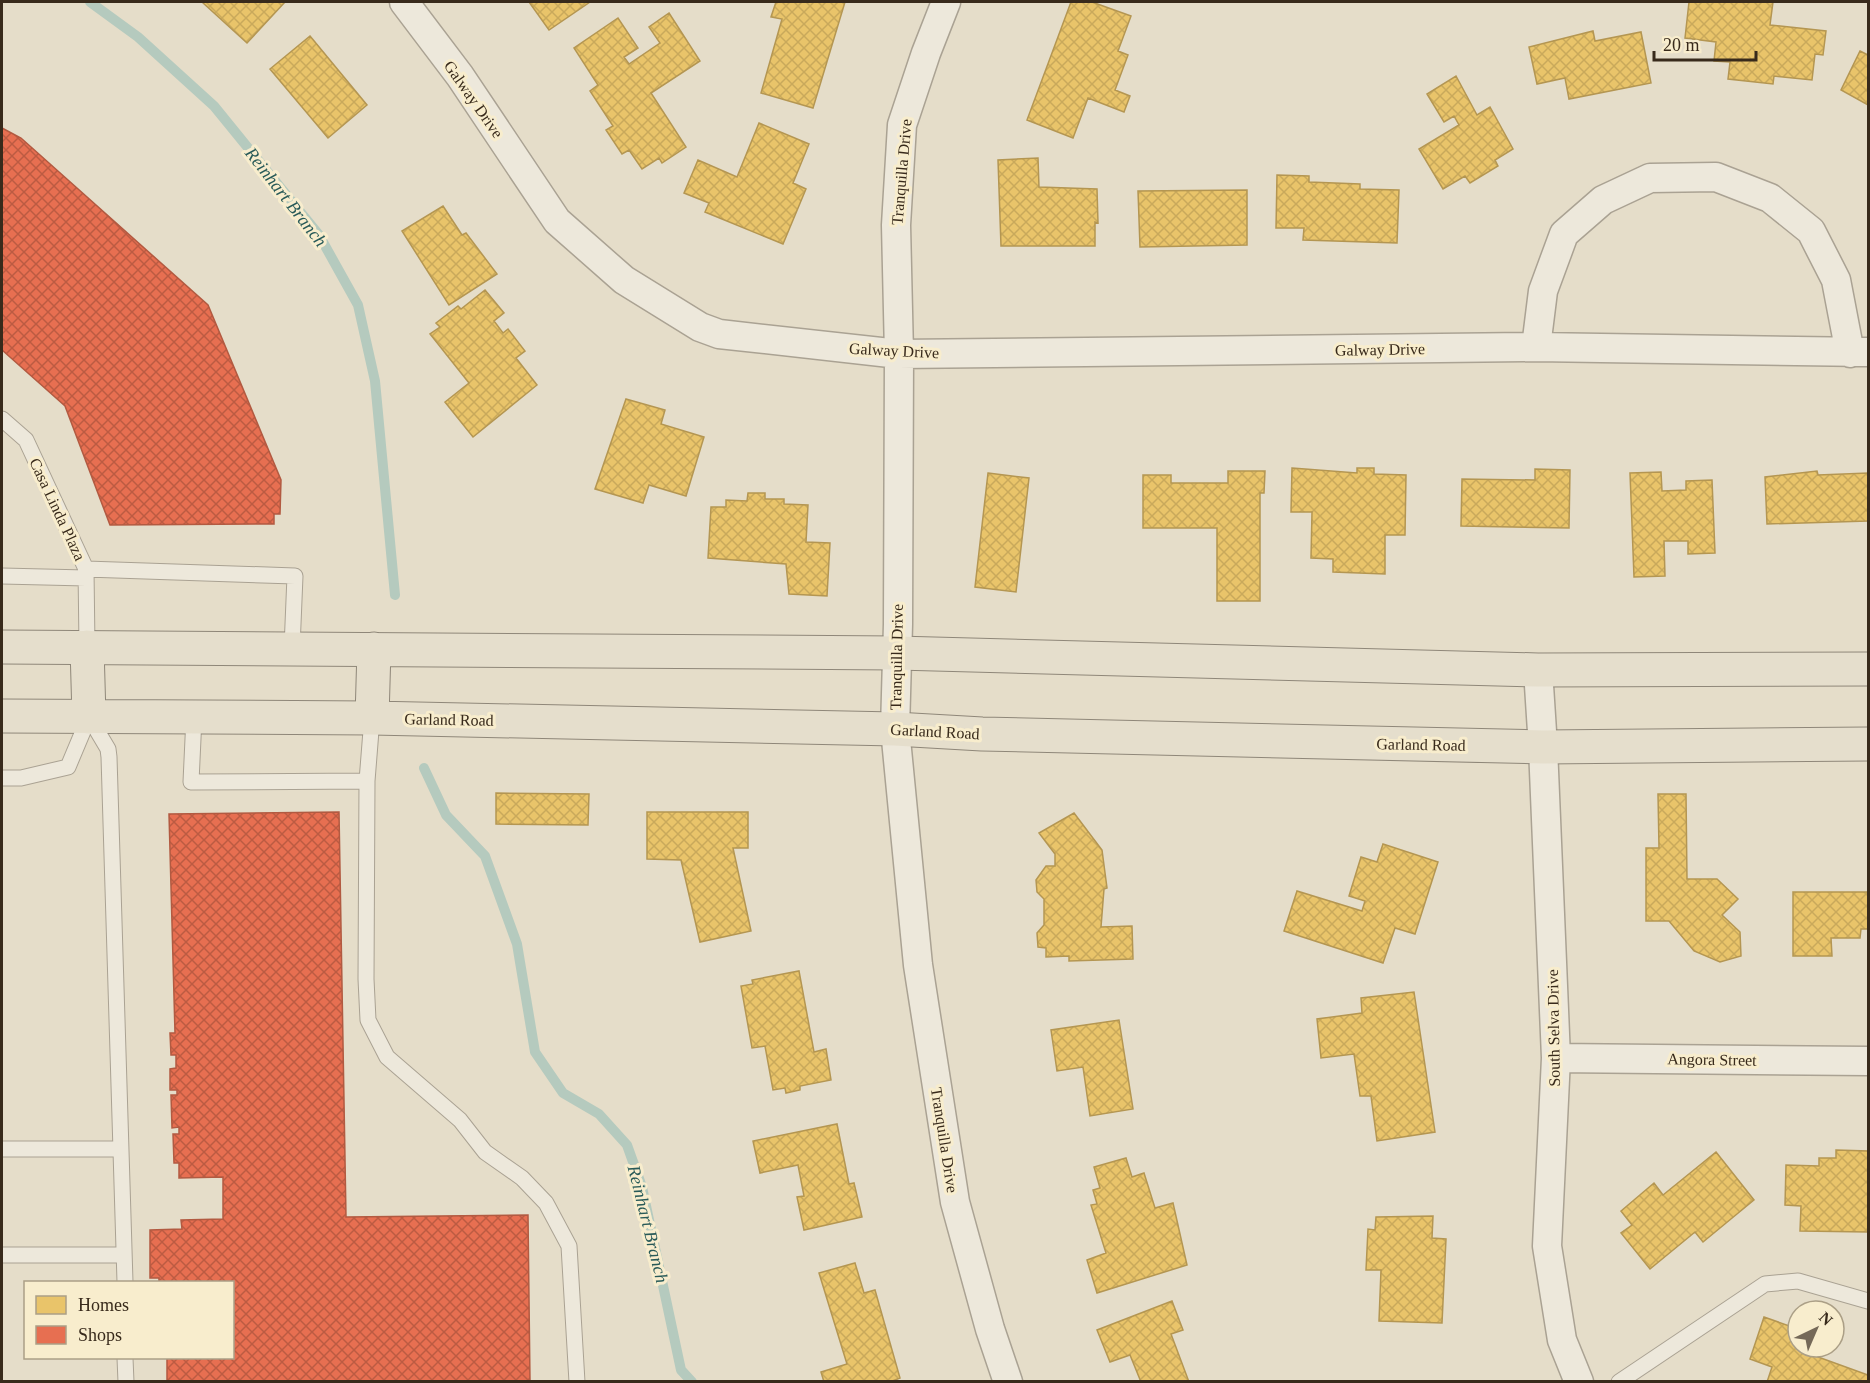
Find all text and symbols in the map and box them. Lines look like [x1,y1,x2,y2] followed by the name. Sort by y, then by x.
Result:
[1654,24,1756,62] scale bar
[1663,35,1700,55] text: 20 m
[440,57,506,142] street label: Galway Drive
[888,118,916,226] street label: Tranquilla Drive
[240,143,331,251] water label: Reinhart Branch
[848,340,939,362] street label: Galway Drive
[1335,340,1425,360] street label: Galway Drive
[26,455,89,563] street label: Casa Linda Plaza
[887,604,907,710] street label: Tranquilla Drive
[404,710,494,729] street label: Garland Road
[890,721,980,742] street label: Garland Road
[1376,735,1466,754] street label: Garland Road
[1544,969,1563,1087] street label: South Selva Drive
[1667,1050,1757,1070] street label: Angora Street
[927,1086,961,1194] street label: Tranquilla Drive
[623,1162,672,1285] water label: Reinhart Branch
[24,1281,234,1359] legend
[78,1295,129,1315] text: Homes
[1786,1299,1846,1359] north arrow
[1816,1308,1836,1329] text: N
[78,1325,122,1345] text: Shops

